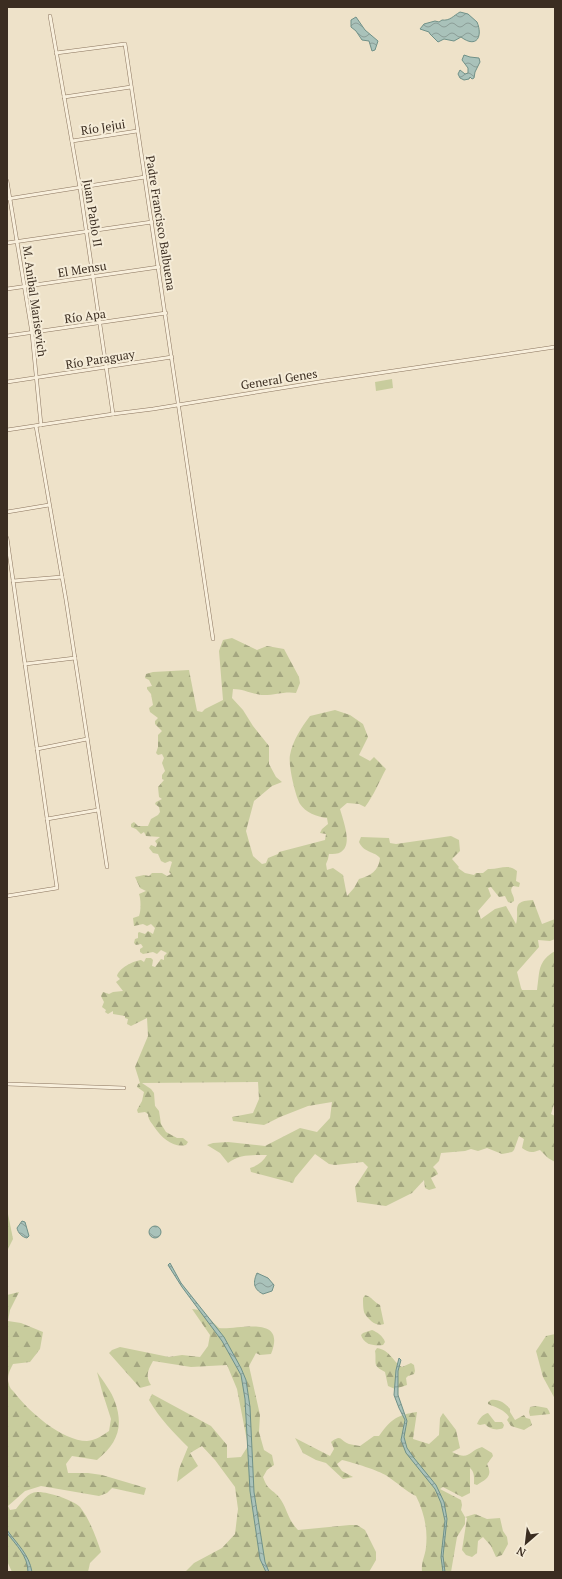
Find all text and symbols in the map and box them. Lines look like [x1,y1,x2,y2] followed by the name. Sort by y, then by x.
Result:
[80,116,127,138] street label: Río Jejui
[143,154,179,292] street label: Padre Francisco Balbuena
[80,178,106,248] street label: Juan Pablo II
[20,244,50,358] street label: M. Anibal Marisevich
[57,258,108,280] street label: El Mensu
[63,306,107,326] street label: Río Apa
[64,346,137,372] street label: Río Paraguay
[240,366,318,392] street label: General Genes
[506,1523,546,1563] north arrow
[514,1543,528,1560] text: N

